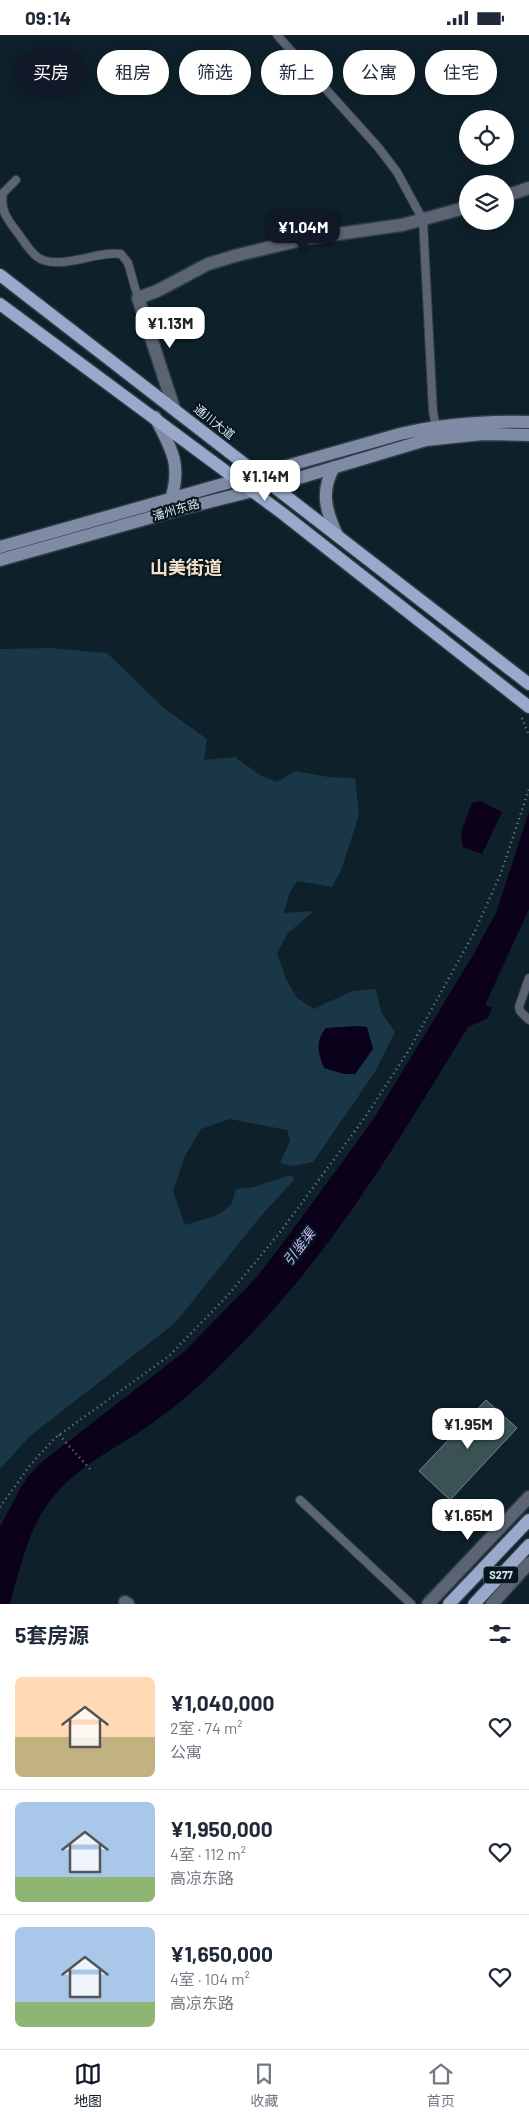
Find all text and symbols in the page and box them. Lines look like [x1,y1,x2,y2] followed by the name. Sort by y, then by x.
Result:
[25,6,71,29] text: 09:14
[15,50,87,95] chip: 买房
[97,50,169,95] chip: 租房
[179,50,251,95] chip: 筛选
[261,50,333,95] chip: 新上
[343,50,415,95] chip: 公寓
[425,50,497,95] chip: 住宅
[459,110,514,230] map controls
[459,110,514,165] button: locate
[459,175,514,230] button: layers
[262,211,344,253] pin: ¥1.04M
[278,217,328,236] text: ¥1.04M
[129,307,211,349] pin: ¥1.13M
[147,313,193,332] text: ¥1.13M
[191,401,238,442] street label: 通川大道
[224,459,306,502] pin: ¥1.14M
[241,466,289,485] text: ¥1.14M
[151,496,201,522] street label: 潘州东路
[150,556,222,578] district label: 山美街道
[279,1223,319,1268] water label: 引鉴渠
[427,1407,509,1450] pin: ¥1.95M
[443,1414,493,1433] text: ¥1.95M
[427,1499,509,1541] pin: ¥1.65M
[443,1505,493,1524] text: ¥1.65M
[484,1567,518,1583] road number: S277
[486,1620,514,1648] icon: filters
[15,1622,89,1647] text: 5套房源
[170,1690,274,1715] text: ¥1,040,000
[55,1697,115,1757] icon: home
[486,1713,514,1741] icon: heart
[170,1718,242,1737] text: 2室 · 74 m²
[170,1742,202,1761] text: 公寓
[170,1816,273,1841] text: ¥1,950,000
[55,1822,115,1882] icon: home
[486,1838,514,1866] icon: heart
[170,1844,246,1863] text: 4室 · 112 m²
[170,1868,234,1887] text: 高凉东路
[170,1941,273,1966] text: ¥1,650,000
[55,1947,115,2007] icon: home
[486,1963,514,1991] icon: heart
[170,1969,250,1988] text: 4室 · 104 m²
[170,1993,234,2012] text: 高凉东路
[74,2060,102,2110] tab: 地图
[250,2060,278,2110] tab: 收藏
[427,2060,455,2110] tab: 首页

